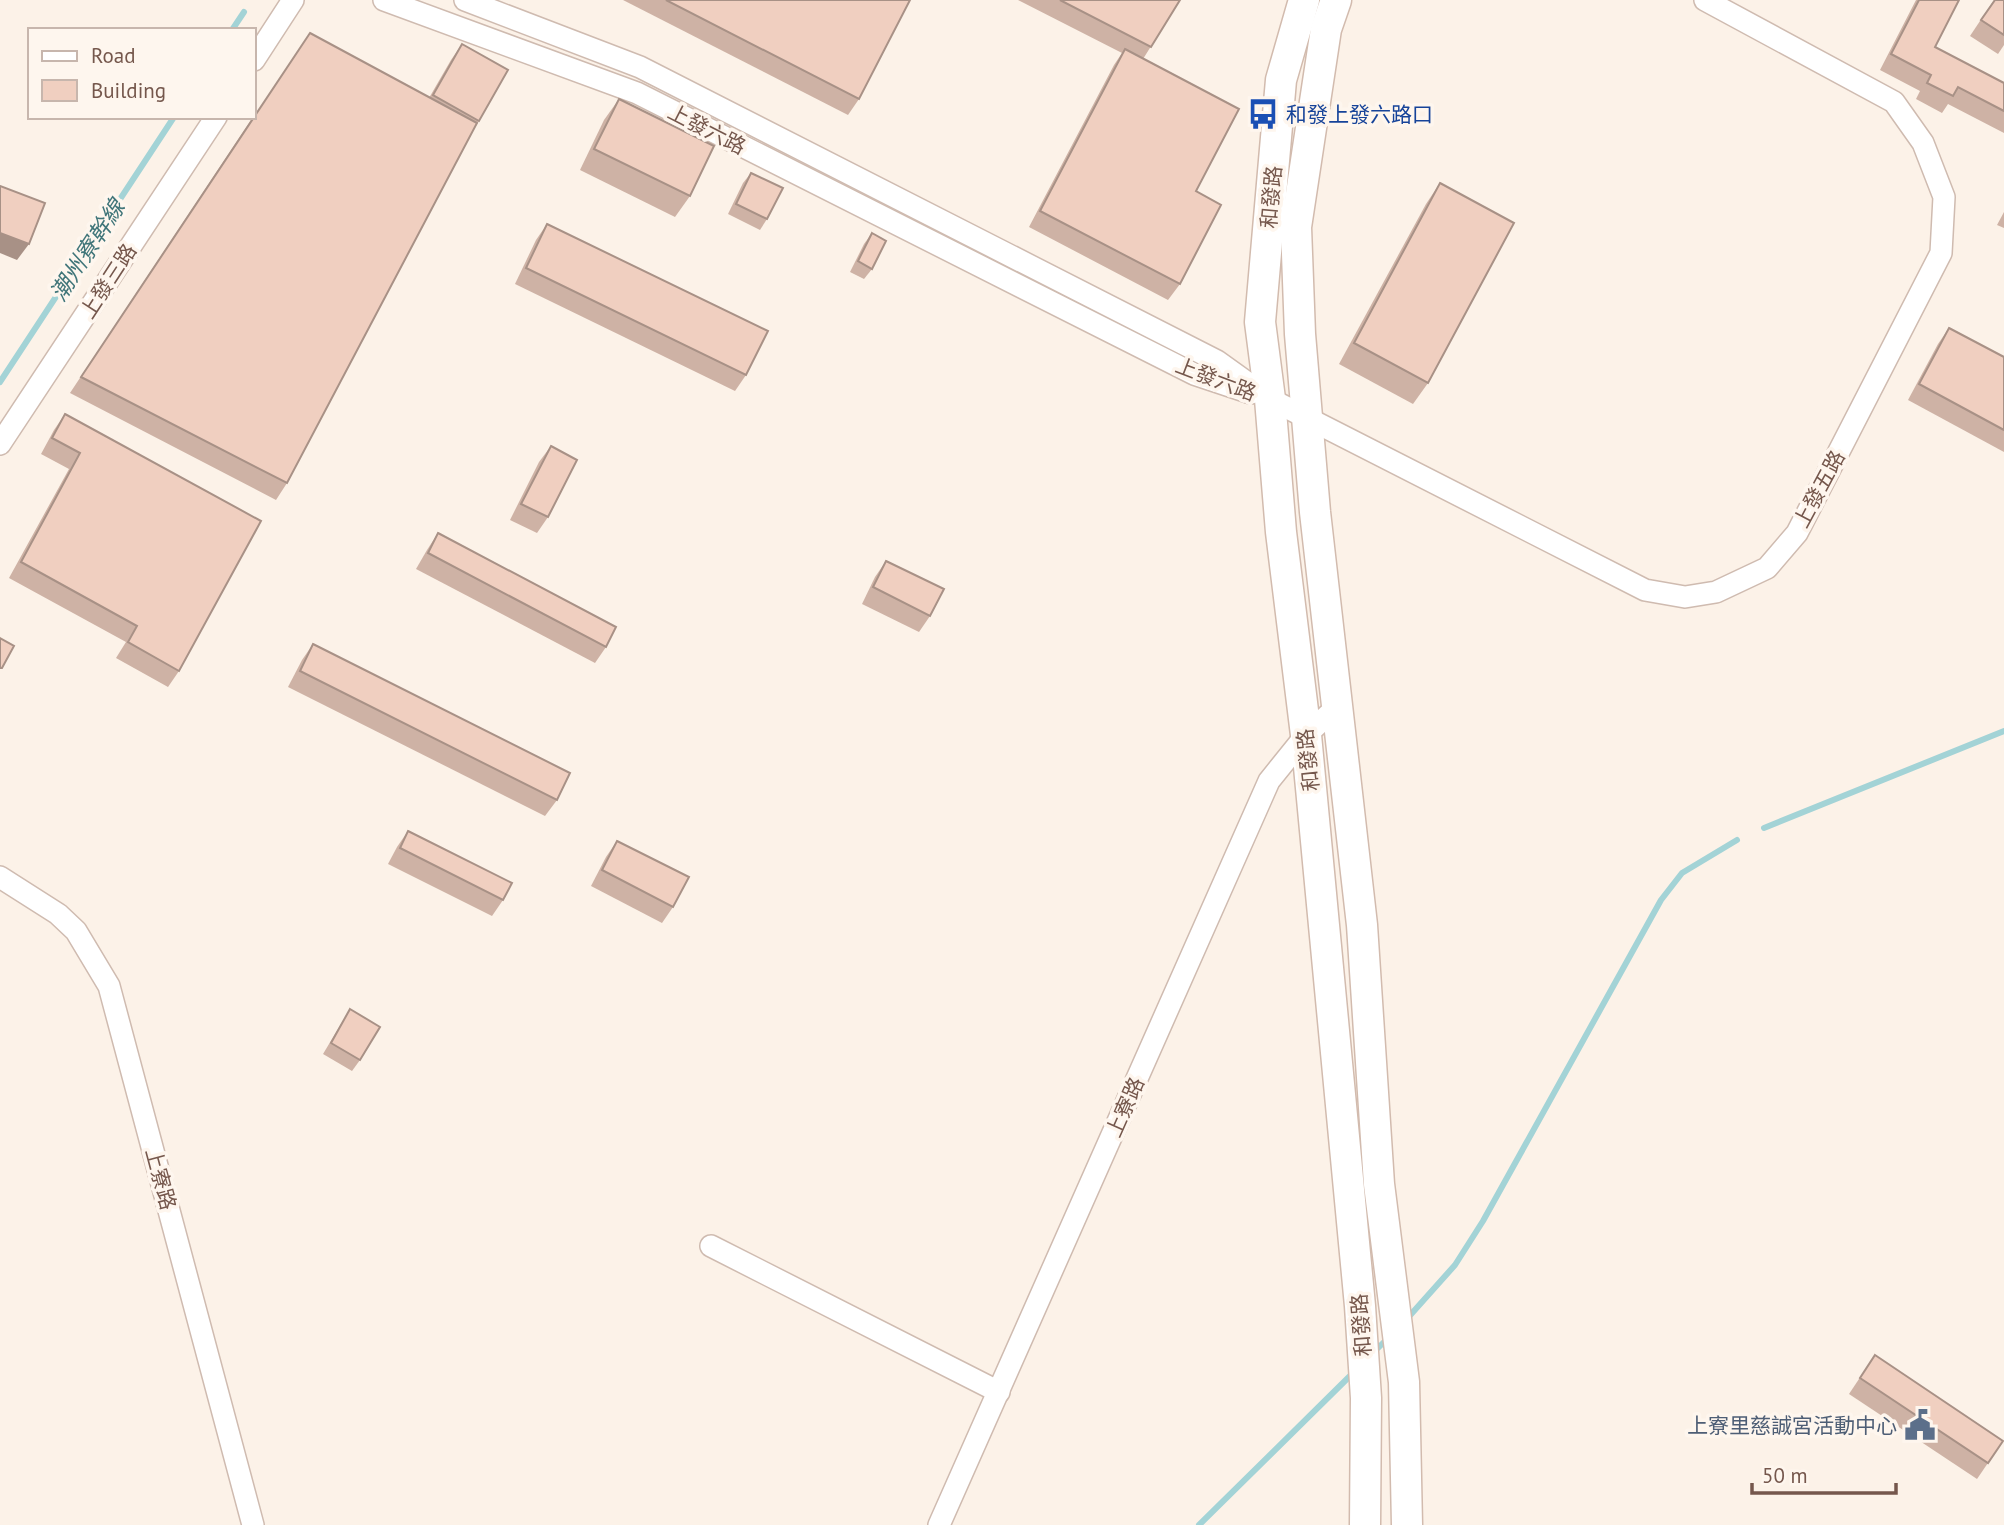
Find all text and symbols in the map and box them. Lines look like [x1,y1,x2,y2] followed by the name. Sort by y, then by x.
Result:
[28,28,256,119] legend
[91,42,135,69] text: Road
[91,77,166,104] text: Building
[1246,97,1280,131] bus stop icon: 和發上發六路口
[663,98,751,160] street label: 上發六路
[1286,101,1433,128] place label: 和發上發六路口
[1255,164,1287,230] street label: 和發路
[44,191,132,306] water label: 潮州寮幹線
[74,238,142,324] street label: 上發三路
[1172,351,1260,407] street label: 上發六路
[1787,446,1851,532] street label: 上發五路
[1291,727,1325,793] street label: 和發路
[1100,1073,1150,1141] street label: 上寮路
[140,1145,182,1213] street label: 上寮路
[1345,1293,1377,1357] street label: 和發路
[1903,1408,1937,1442] public building icon: 上寮里慈誠宮活動中心
[1687,1412,1897,1439] place label: 上寮里慈誠宮活動中心
[1752,1452,1896,1496] scale bar
[1762,1462,1808,1489] text: 50 m

